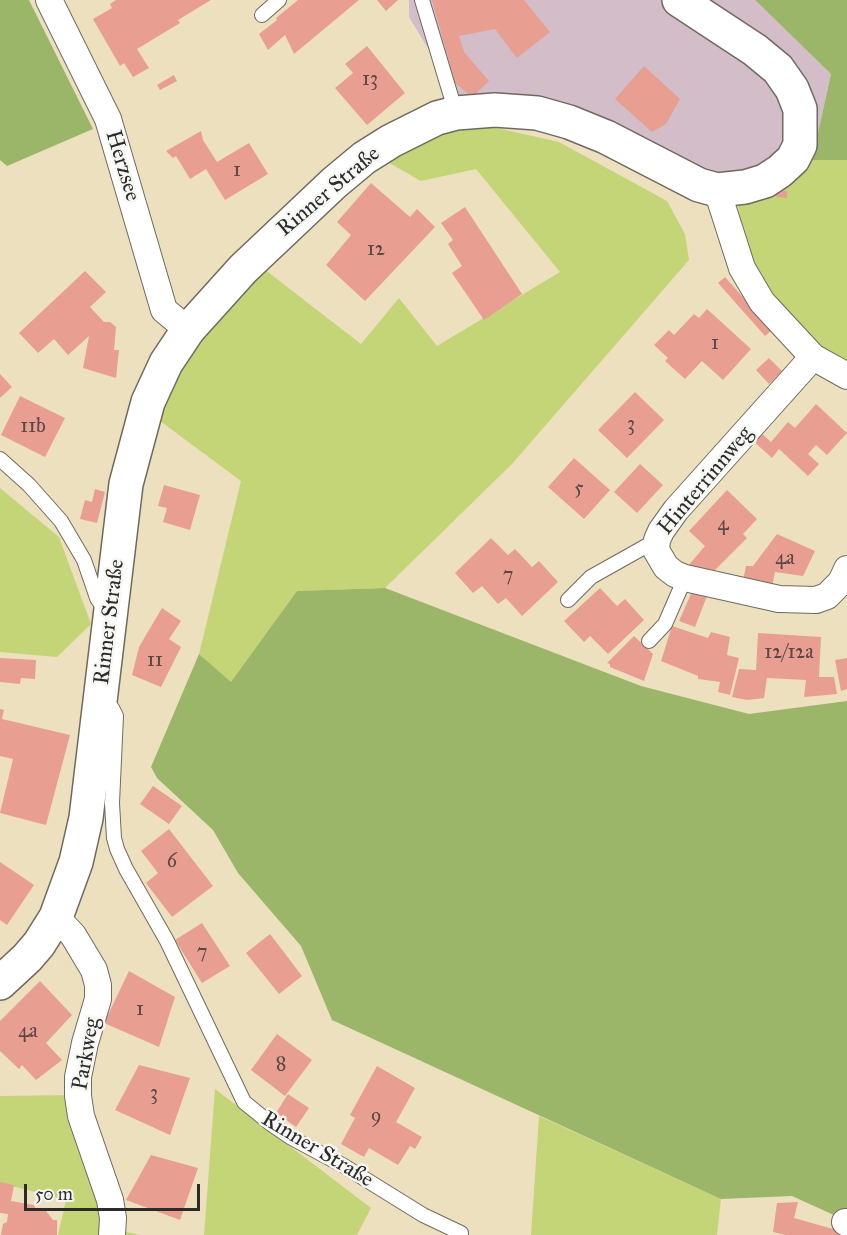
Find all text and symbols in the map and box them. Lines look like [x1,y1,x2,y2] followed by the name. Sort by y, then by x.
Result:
[362,68,378,92] house number: 13
[99,127,145,205] street label: Herzsee
[272,141,386,243] street label: Rinner Straße
[233,159,241,183] house number: 1
[367,238,385,262] house number: 12
[711,332,719,356] house number: 1
[627,413,635,437] house number: 3
[20,415,46,439] house number: 11b
[653,421,759,541] street label: Hinterrinnweg
[574,477,584,501] house number: 5
[717,513,729,537] house number: 4
[775,547,795,571] house number: 4a
[89,558,131,686] street label: Rinner Straße
[503,564,513,588] house number: 7
[764,641,814,665] house number: 12/12a
[147,649,163,673] house number: 11
[167,850,177,874] house number: 6
[197,941,207,965] house number: 7
[136,998,144,1022] house number: 1
[68,1016,106,1092] street label: Parkweg
[18,1020,38,1044] house number: 4a
[276,1053,286,1077] house number: 8
[150,1082,158,1106] house number: 3
[371,1105,381,1129] house number: 9
[256,1106,378,1194] street label: Rinner Straße
[27,1172,202,1210] scale bar
[35,1183,73,1205] text: 50 m

